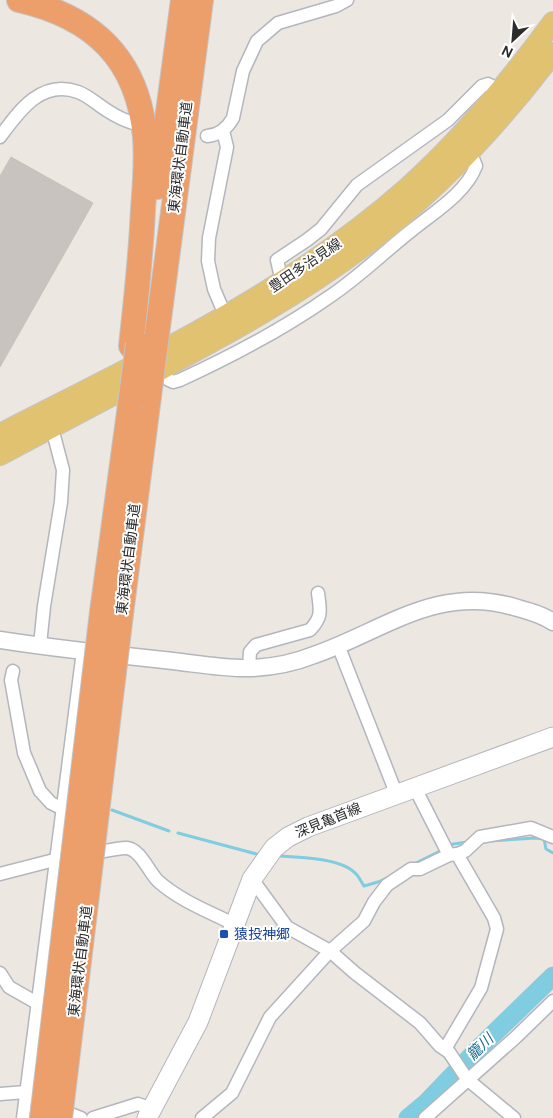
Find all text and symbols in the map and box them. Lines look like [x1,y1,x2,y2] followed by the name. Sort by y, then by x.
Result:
[488,15,538,65] north arrow
[499,41,516,62] text: N
[164,100,196,214] street label: 東海環状自動車道
[265,234,345,296] street label: 豊田多治見線
[112,502,144,616] street label: 東海環状自動車道
[292,799,364,841] street label: 深見亀首線
[64,904,96,1018] street label: 東海環状自動車道
[234,925,290,943] place label: 猿投神郷
[218,928,230,940] marker: 猿投神郷
[462,1028,499,1065] water label: 籠川

